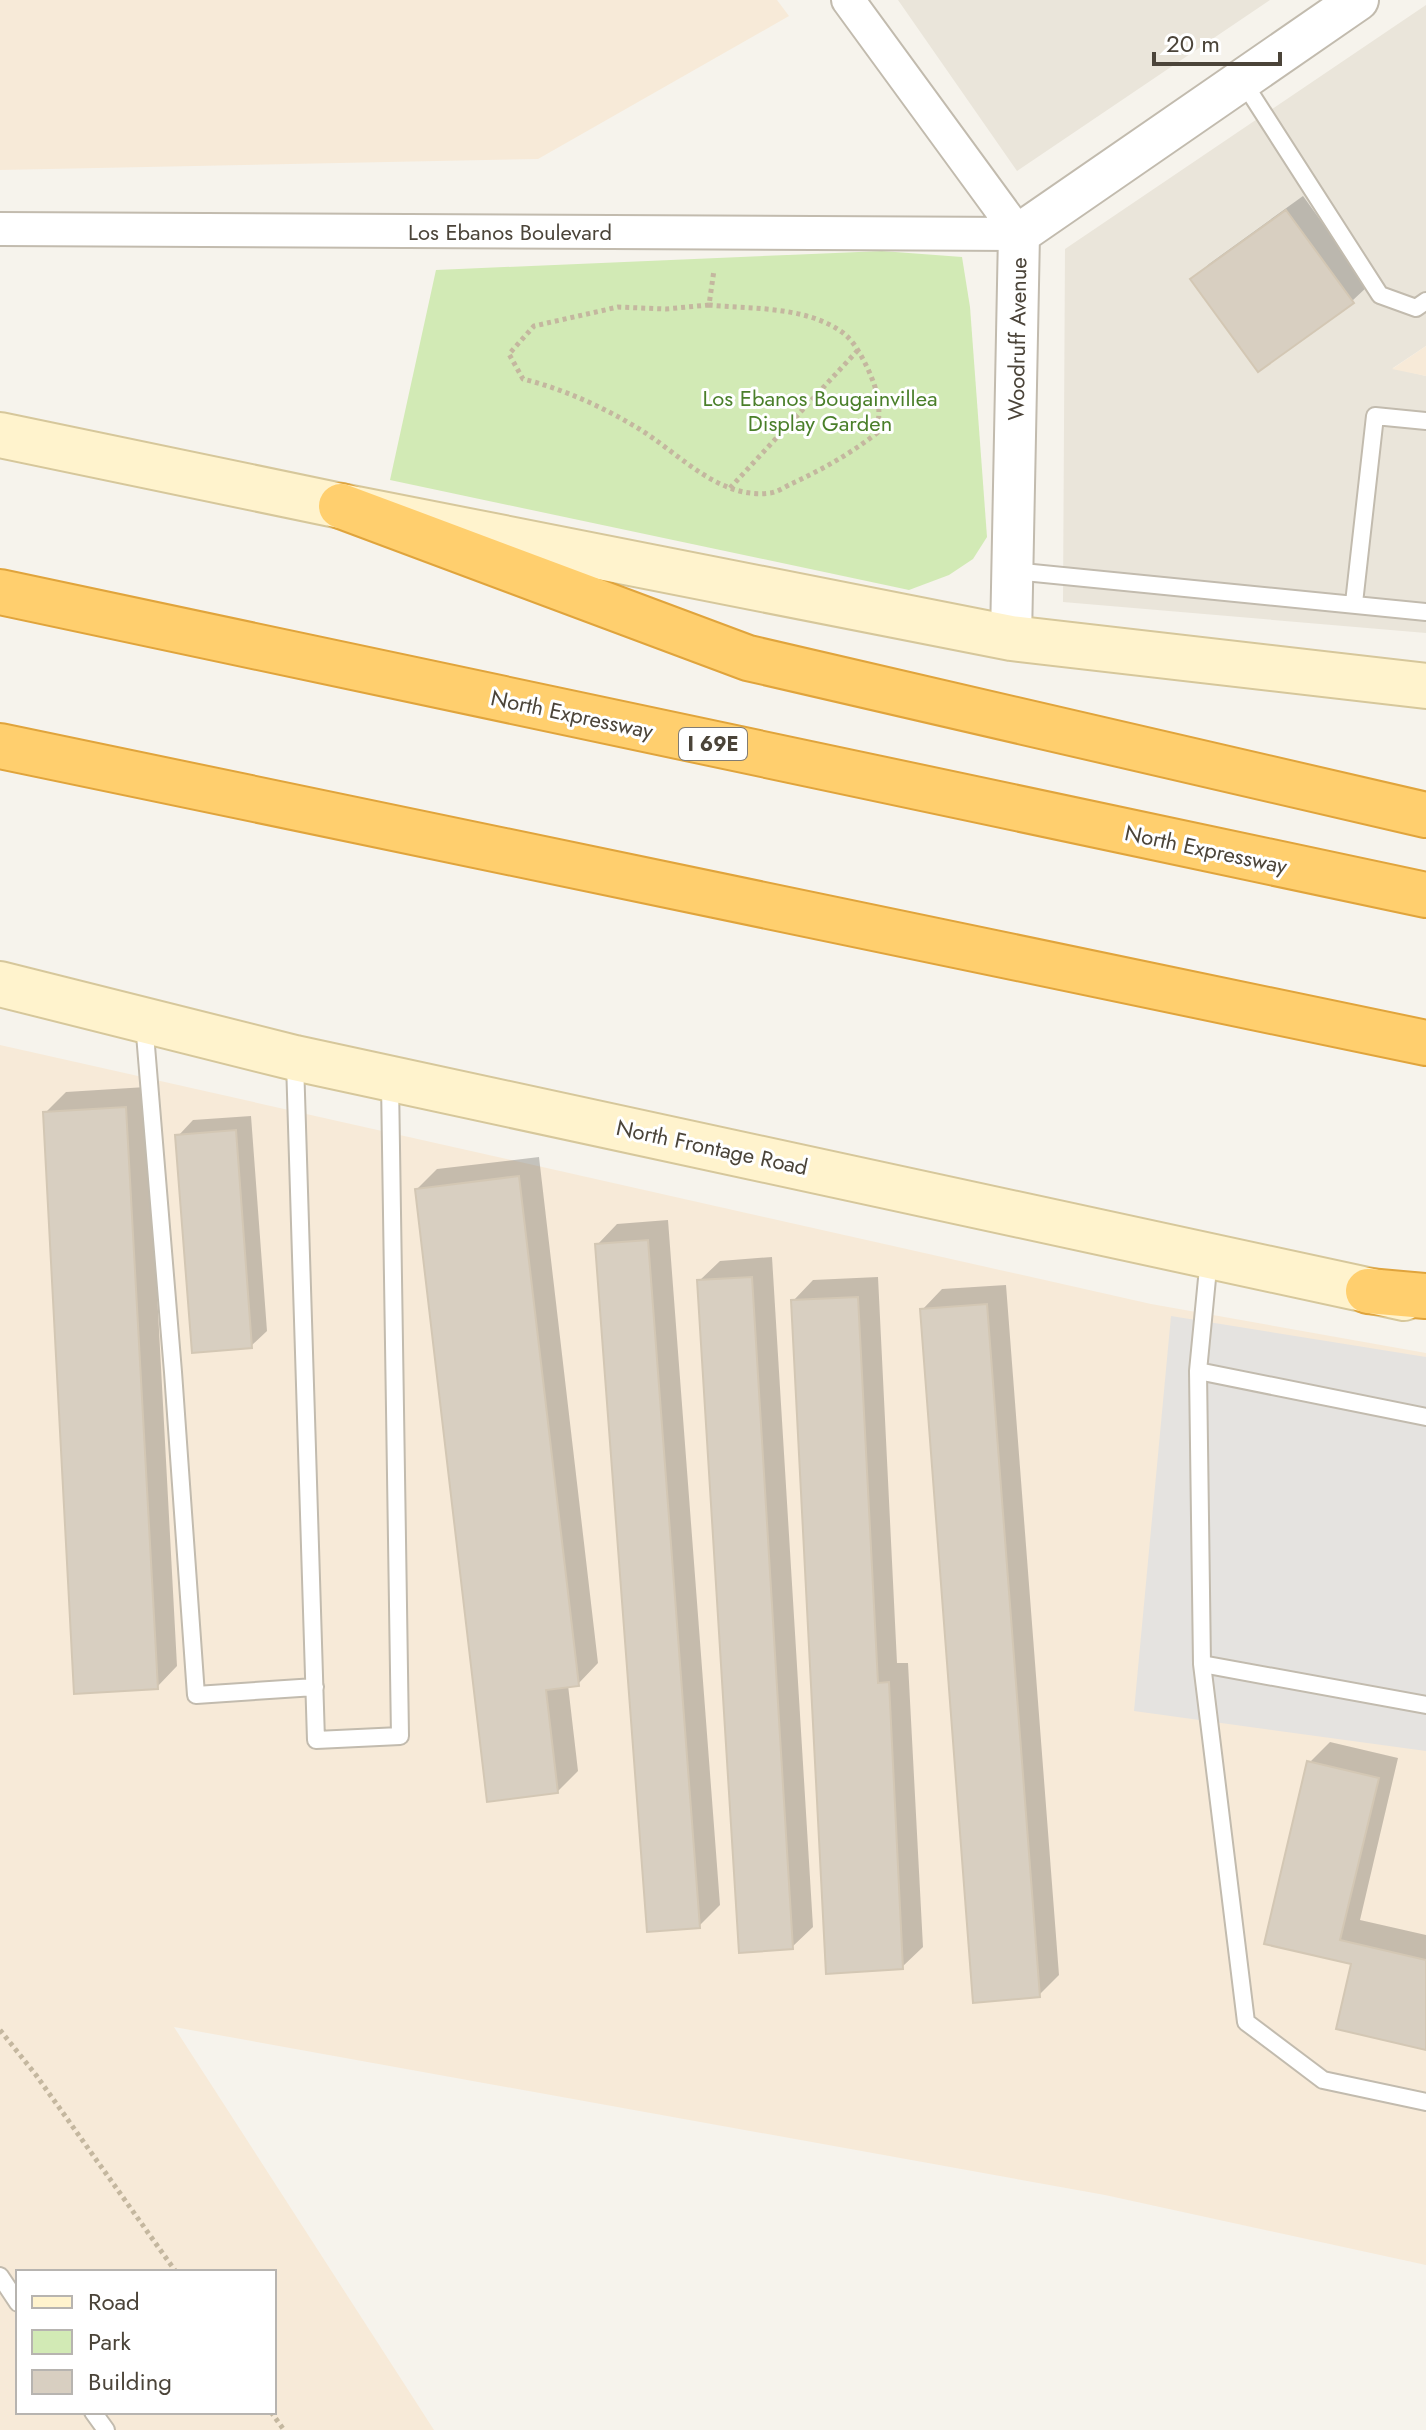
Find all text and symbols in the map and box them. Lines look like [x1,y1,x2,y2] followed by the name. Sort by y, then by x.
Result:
[1154,16,1280,66] scale bar
[1166,26,1220,61] text: 20 m
[408,216,612,248] street label: Los Ebanos Boulevard
[1000,257,1034,421] street label: Woodruff Avenue
[702,382,938,439] park label: Los Ebanos Bougainvillea Display Garden
[488,681,656,747] street label: North Expressway
[679,728,747,760] road number: I 69E
[1122,816,1290,882] street label: North Expressway
[613,1111,811,1183] street label: North Frontage Road
[16,2270,276,2414] legend
[88,2284,140,2319] text: Road
[88,2324,131,2359] text: Park
[88,2364,172,2399] text: Building

